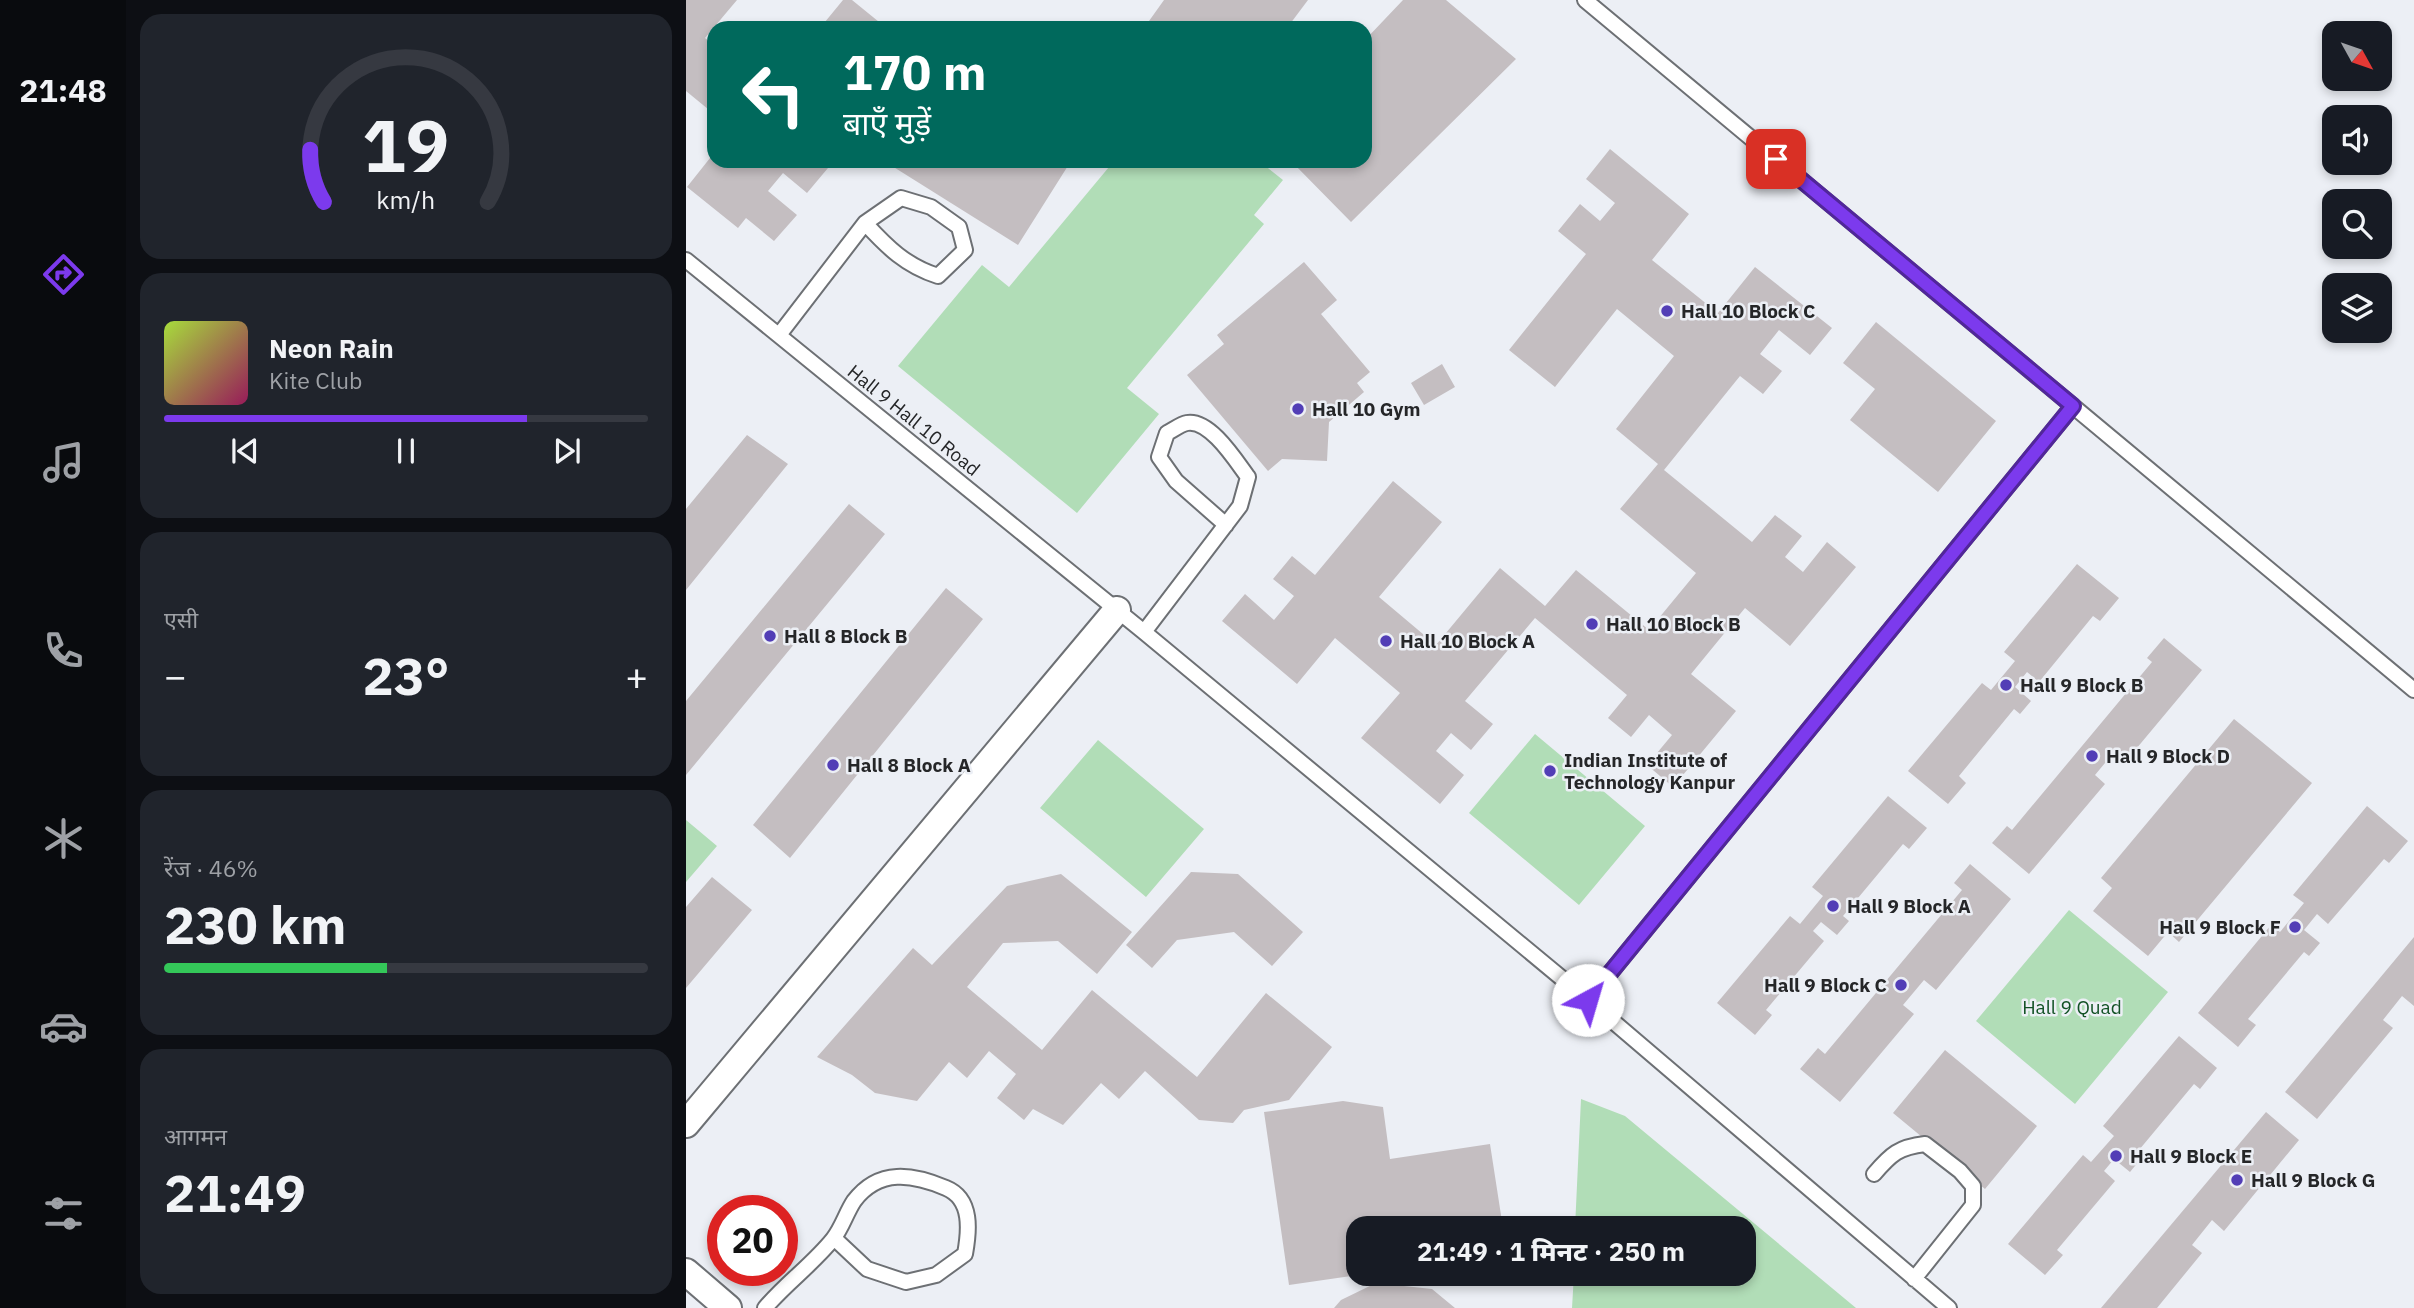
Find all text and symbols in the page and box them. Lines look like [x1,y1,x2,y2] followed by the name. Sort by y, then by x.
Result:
[2322,21,2392,91] north arrow
[2322,21,2392,343] map controls
[843,40,987,103] text: 170 m
[728,49,819,140] icon: left
[19,69,107,111] text: 21:48
[362,98,450,193] text: 19
[843,102,931,144] text: बाएँ मुड़ें
[2322,105,2392,175] button: sound
[1746,129,1806,189] pin
[1757,140,1795,178] icon: arrive
[377,183,435,216] text: km/h
[2322,189,2392,259] button: search
[39,250,88,299] icon: directions
[2322,273,2392,343] button: layers
[1681,299,1815,323] place label: Hall 10 Block C
[1659,303,1675,319] marker: Hall 10 Block C
[269,331,394,365] text: Neon Rain
[843,359,985,481] street label: Hall 9 Hall 10 Road
[269,365,362,395] text: Kite Club
[1312,397,1421,421] place label: Hall 10 Gym
[1290,401,1306,417] marker: Hall 10 Gym
[226,432,264,470] icon: previous
[387,432,425,470] icon: pause
[548,432,586,470] icon: next
[39,438,88,487] icon: music
[164,604,198,634] text: एसी
[1606,612,1741,636] place label: Hall 10 Block B
[1584,616,1600,632] marker: Hall 10 Block B
[784,624,907,648] place label: Hall 8 Block B
[39,626,88,675] icon: phone
[762,628,778,644] marker: Hall 8 Block B
[1400,629,1535,653] place label: Hall 10 Block A
[1378,633,1394,649] marker: Hall 10 Block A
[363,642,449,709] text: 23°
[164,651,187,700] text: −
[625,651,648,700] text: +
[2020,673,2143,697] place label: Hall 9 Block B
[1998,677,2014,693] marker: Hall 9 Block B
[2106,744,2230,768] place label: Hall 9 Block D
[1564,748,1735,794] place label: Indian Institute of Technology Kanpur
[2084,748,2100,764] marker: Hall 9 Block D
[847,753,971,777] place label: Hall 8 Block A
[825,757,841,773] marker: Hall 8 Block A
[1542,763,1558,779] marker: Indian Institute of Technology Kanpur
[39,814,88,863] icon: climate
[164,853,258,883] text: रेंज · 46%
[164,891,346,958] text: 230 km
[1847,894,1971,918] place label: Hall 9 Block A
[1825,898,1841,914] marker: Hall 9 Block A
[2159,915,2281,939] place label: Hall 9 Block F
[2287,919,2303,935] marker: Hall 9 Block F
[1551,963,1625,1037] position arrow
[1764,973,1887,997] place label: Hall 9 Block C
[1893,977,1909,993] marker: Hall 9 Block C
[2022,995,2122,1019] park label: Hall 9 Quad
[39,1002,88,1051] icon: car
[164,1121,227,1151] text: आगमन
[2130,1144,2252,1168] place label: Hall 9 Block E
[2108,1148,2124,1164] marker: Hall 9 Block E
[164,1159,306,1226] text: 21:49
[2251,1168,2375,1192] place label: Hall 9 Block G
[2229,1172,2245,1188] marker: Hall 9 Block G
[39,1189,88,1238] icon: filters
[707,1195,798,1286] speed limit sign: 20
[1417,1234,1685,1268] text: 21:49 · 1 मिनट · 250 m

